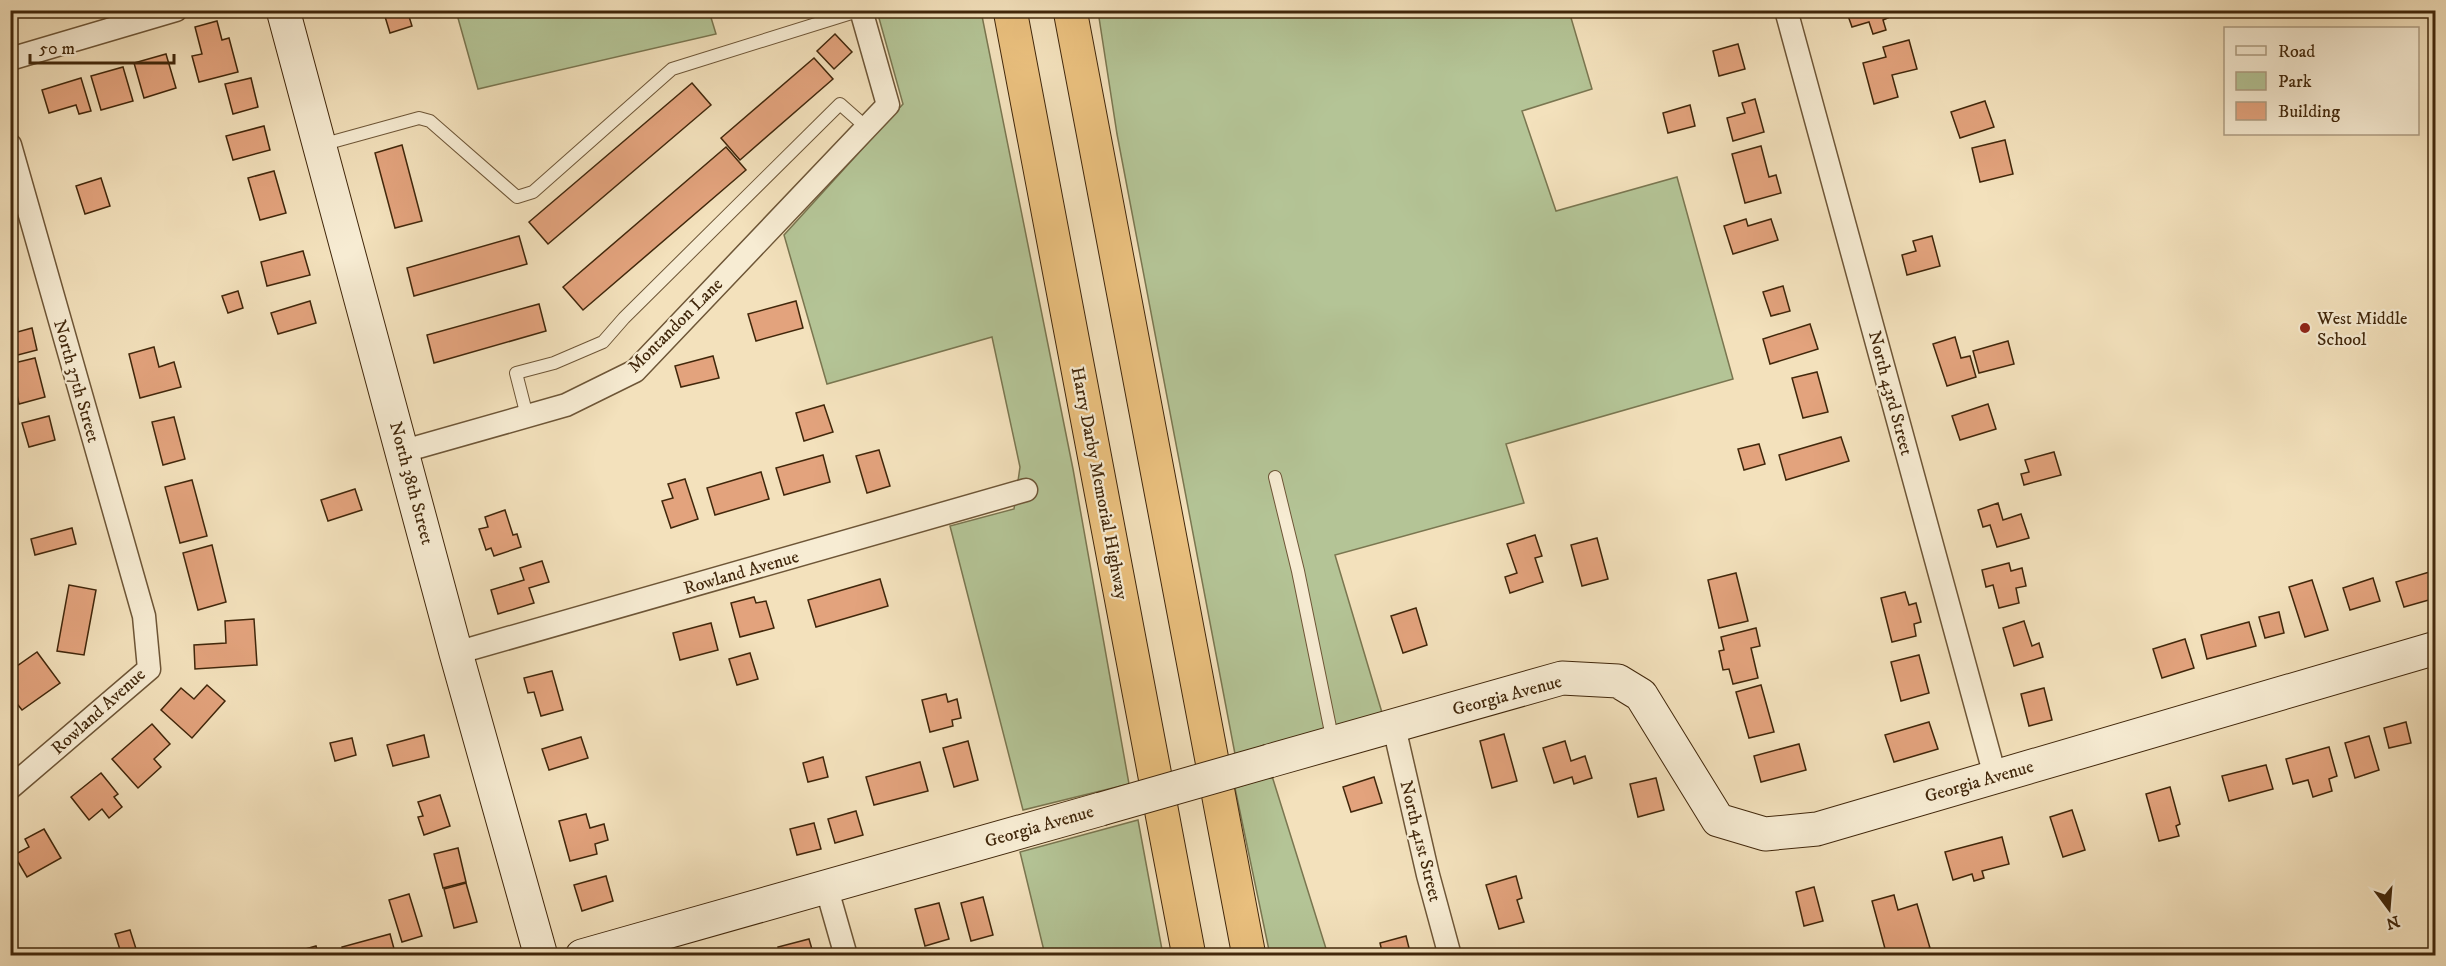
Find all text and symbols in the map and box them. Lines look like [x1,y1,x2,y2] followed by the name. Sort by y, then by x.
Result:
[30,27,174,65] scale bar
[2224,27,2419,135] legend
[39,38,75,60] text: 50 m
[2278,41,2315,63] text: Road
[2278,71,2312,93] text: Park
[2278,101,2340,123] text: Building
[624,274,728,378] street label: Montandon Lane
[2316,308,2408,351] place label: West Middle School
[48,317,104,445] street label: North 37th Street
[2298,321,2312,335] marker: West Middle School
[1863,329,1917,458] street label: North 43rd Street
[1066,365,1132,602] street label: Harry Darby Memorial Highway
[384,419,438,547] street label: North 38th Street
[681,546,801,600] street label: Rowland Avenue
[47,664,150,760] street label: Rowland Avenue
[1450,671,1564,721] street label: Georgia Avenue
[1922,756,2036,808] street label: Georgia Avenue
[1394,778,1446,904] street label: North 41st Street
[982,801,1096,853] street label: Georgia Avenue
[2359,879,2419,939] north arrow
[2384,911,2402,934] text: N

